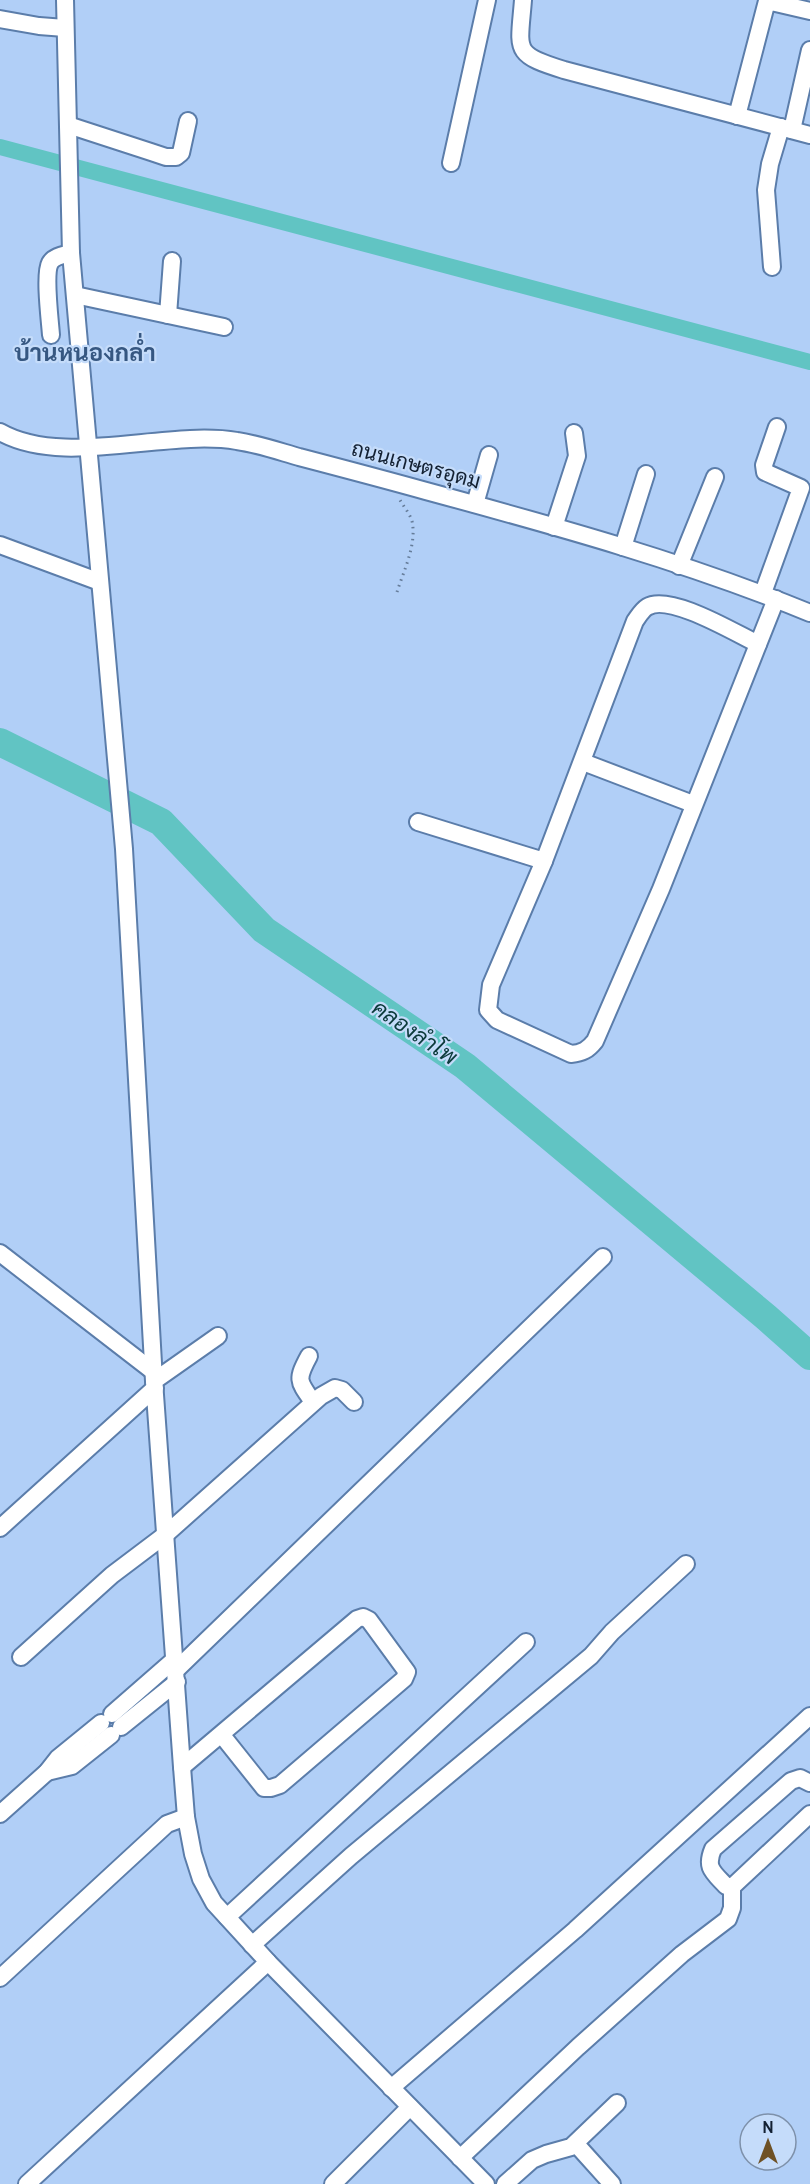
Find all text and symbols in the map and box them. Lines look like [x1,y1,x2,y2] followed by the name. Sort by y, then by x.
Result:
[14,333,156,370] district label: บ้านหนองกล่ำ
[348,436,483,497] street label: ถนนเกษตรอุดม
[366,993,463,1072] water label: คลองลำโพ
[738,2112,798,2172] north arrow
[762,2119,774,2139] text: N

